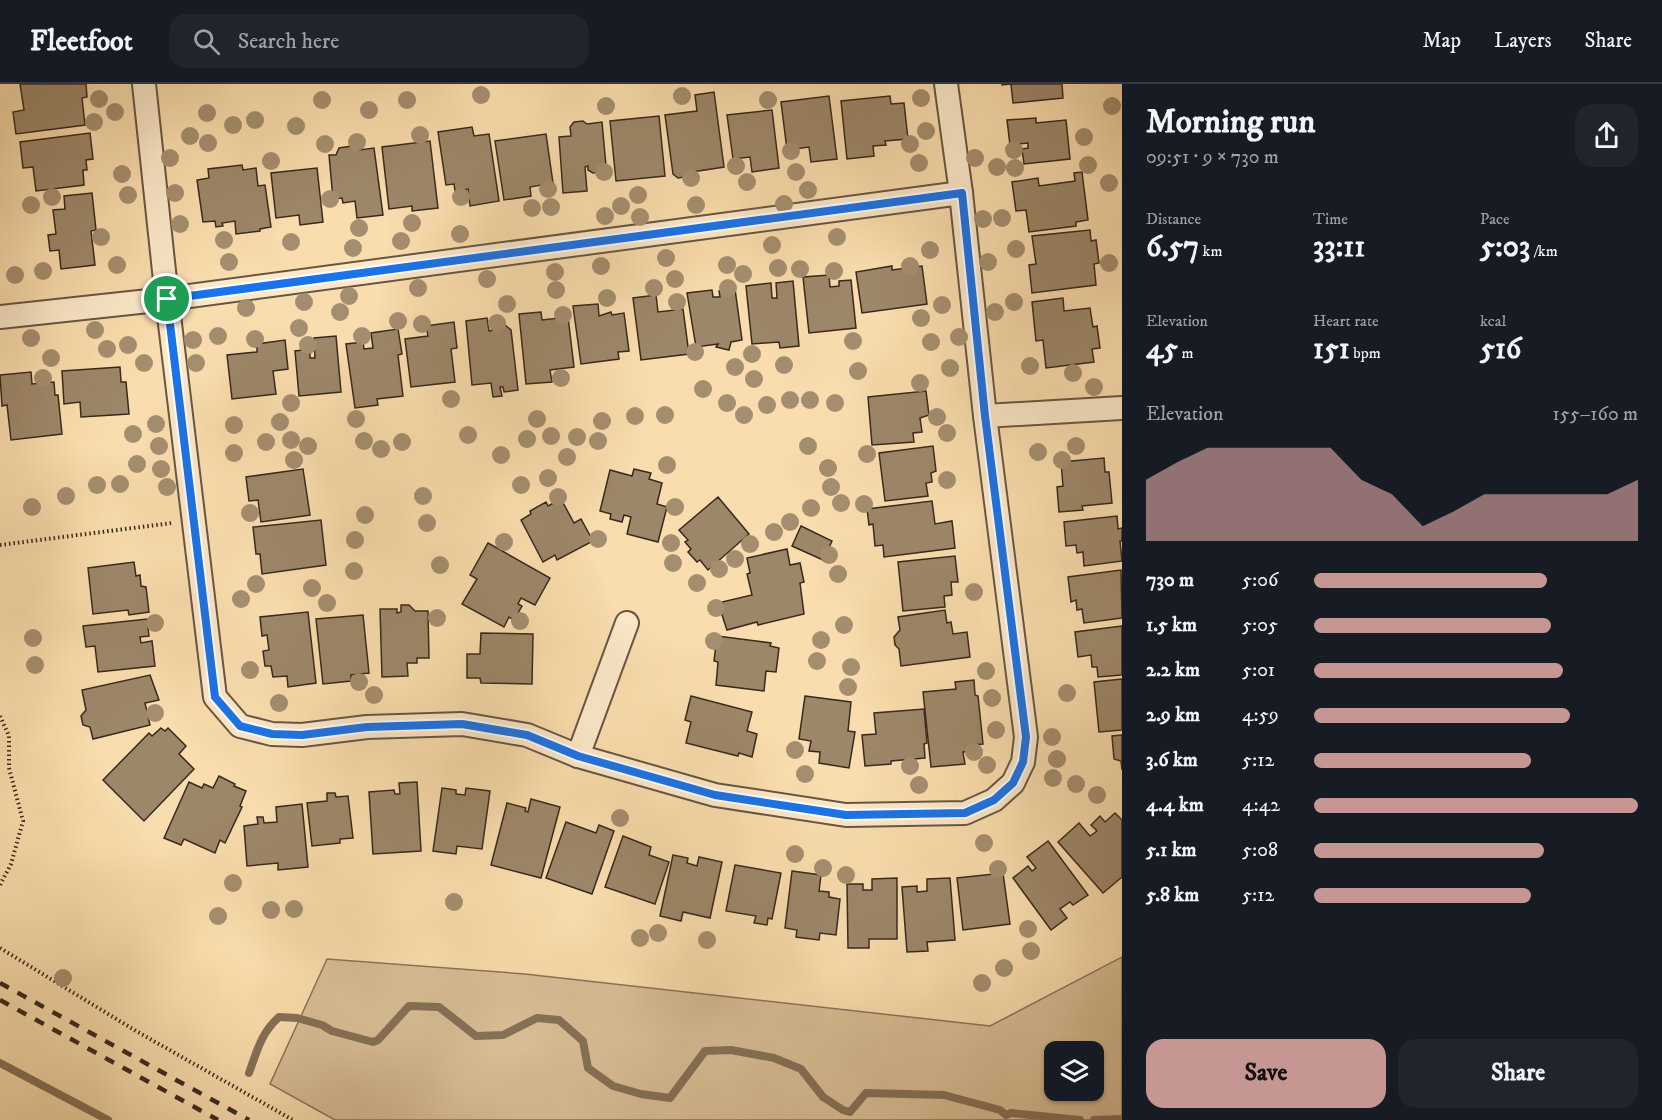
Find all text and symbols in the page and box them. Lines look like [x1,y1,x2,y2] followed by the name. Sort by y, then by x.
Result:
[169,14,589,68] search box
[30,24,133,59] text: Fleetfoot
[190,25,223,58] icon: search
[238,28,339,55] text: Search here
[1422,28,1461,54] text: Map
[1494,28,1552,54] text: Layers
[1585,28,1632,54] text: Share
[1146,102,1315,143] text: Morning run
[1575,104,1638,167] button: share
[1146,145,1279,170] text: 09:51 · 9 × 730 m
[1146,209,1201,229] text: Distance
[1313,209,1348,229] text: Time
[1480,209,1510,229] text: Pace
[1146,229,1199,266] text: 6.57
[1313,229,1365,266] text: 33:11
[1480,229,1530,266] text: 5:03
[1199,241,1222,261] text: km
[1530,241,1558,261] text: /km
[141,273,192,324] pin
[150,282,183,315] icon: arrive
[1146,311,1208,331] text: Elevation
[1313,311,1379,331] text: Heart rate
[1480,311,1506,331] text: kcal
[1146,331,1178,368] text: 45
[1313,331,1350,368] text: 151
[1480,331,1521,368] text: 516
[1178,343,1193,363] text: m
[1350,343,1381,363] text: bpm
[1146,402,1223,427] text: Elevation
[1553,402,1638,427] text: 155–160 m
[1146,568,1194,593] text: 730 m
[1242,568,1278,593] text: 5:06
[1146,613,1197,638] text: 1.5 km
[1242,613,1278,638] text: 5:05
[1146,658,1200,683] text: 2.2 km
[1242,658,1275,683] text: 5:01
[1146,703,1200,728] text: 2.9 km
[1242,703,1279,728] text: 4:59
[1146,748,1198,773] text: 3.6 km
[1242,748,1274,773] text: 5:12
[1146,793,1204,818] text: 4.4 km
[1242,793,1280,818] text: 4:42
[1146,838,1197,863] text: 5.1 km
[1242,838,1278,863] text: 5:08
[1146,883,1199,908] text: 5.8 km
[1242,883,1274,908] text: 5:12
[1146,1039,1386,1108] button: Save
[1398,1039,1638,1108] button: Share
[1044,1041,1104,1101] map controls
[1044,1041,1104,1101] button: layers

